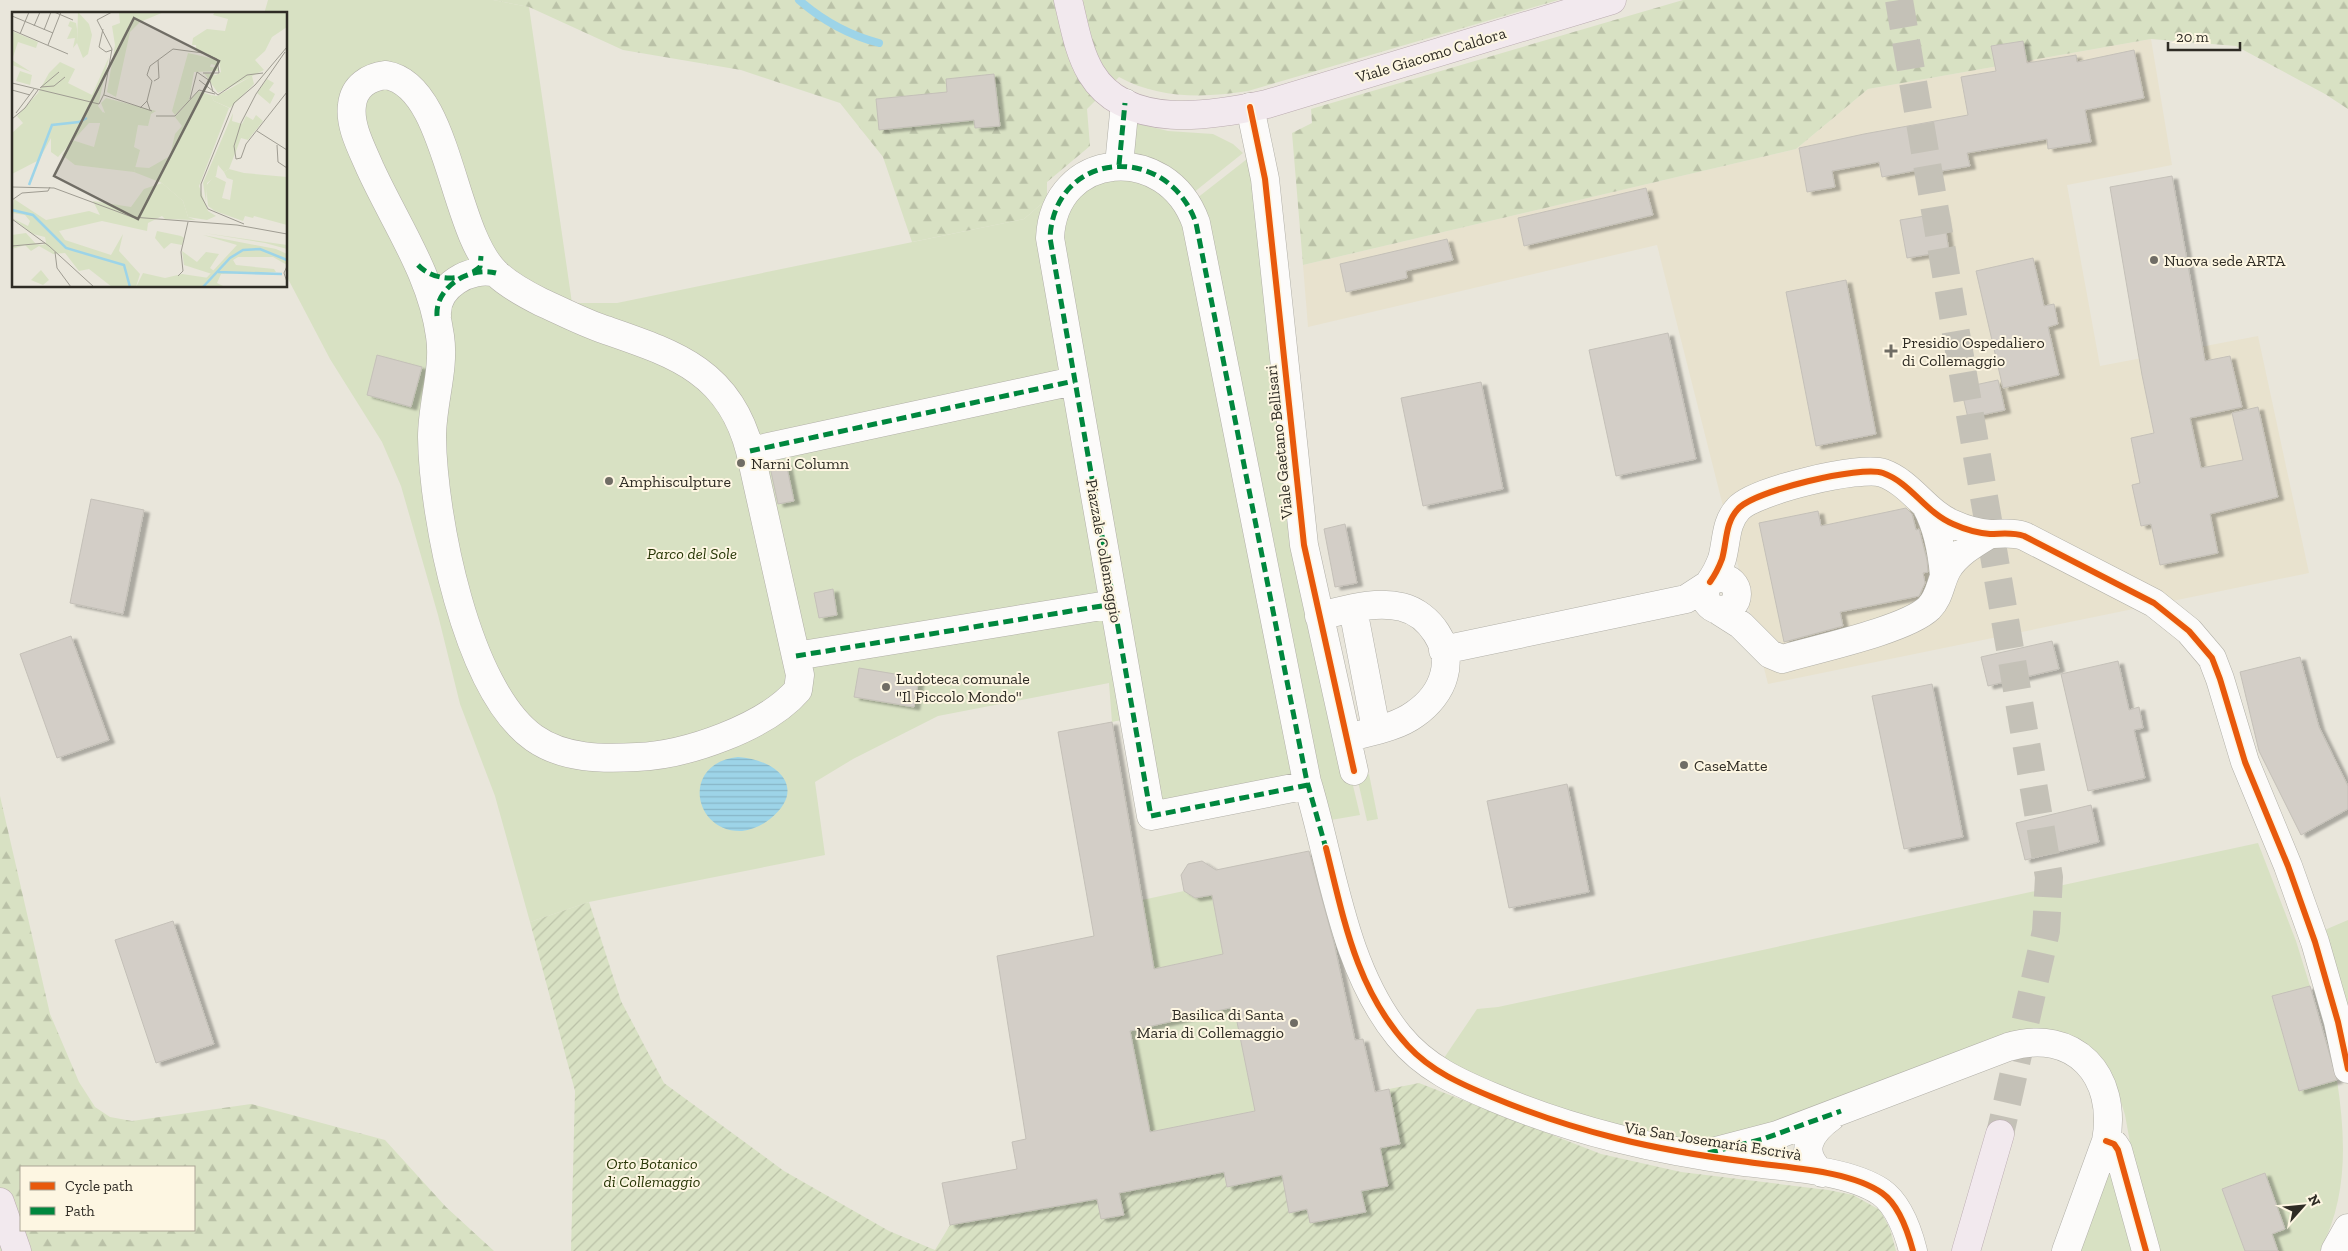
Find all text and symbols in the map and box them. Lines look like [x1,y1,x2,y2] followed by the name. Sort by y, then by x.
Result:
[12,12,288,288] inset map
[2168,20,2240,52] scale bar
[1353,23,1509,87] street label: Viale Giacomo Caldora
[2176,28,2209,46] text: 20 m
[2164,251,2286,270] place label: Nuova sede ARTA
[2148,254,2160,266] marker: Nuova sede ARTA
[1902,333,2045,370] place label: Presidio Ospedaliero di Collemaggio
[1884,344,1898,358] marker: Presidio Ospedaliero di Collemaggio
[1261,364,1297,521] street label: Viale Gaetano Bellisari
[751,454,850,473] place label: Narni Column
[735,457,747,469] marker: Narni Column
[619,472,731,491] place label: Amphisculpture
[603,475,615,487] marker: Amphisculpture
[1082,478,1126,624] street label: Piazzale Collemaggio
[647,544,737,563] park label: Parco del Sole
[896,669,1030,706] place label: Ludoteca comunale "Il Piccolo Mondo"
[880,681,892,693] marker: Ludoteca comunale "Il Piccolo Mondo"
[1694,756,1767,775] place label: CaseMatte
[1678,759,1690,771] marker: CaseMatte
[1137,1005,1284,1042] place label: Basilica di Santa Maria di Collemaggio
[1288,1017,1300,1029] marker: Basilica di Santa Maria di Collemaggio
[1622,1117,1803,1164] street label: Via San Josemaría Escrivà
[603,1154,701,1191] park label: Orto Botanico di Collemaggio
[20,1166,195,1231] legend
[65,1177,134,1195] text: Cycle path
[2278,1181,2328,1231] north arrow
[2304,1192,2324,1209] text: N
[65,1202,95,1220] text: Path

